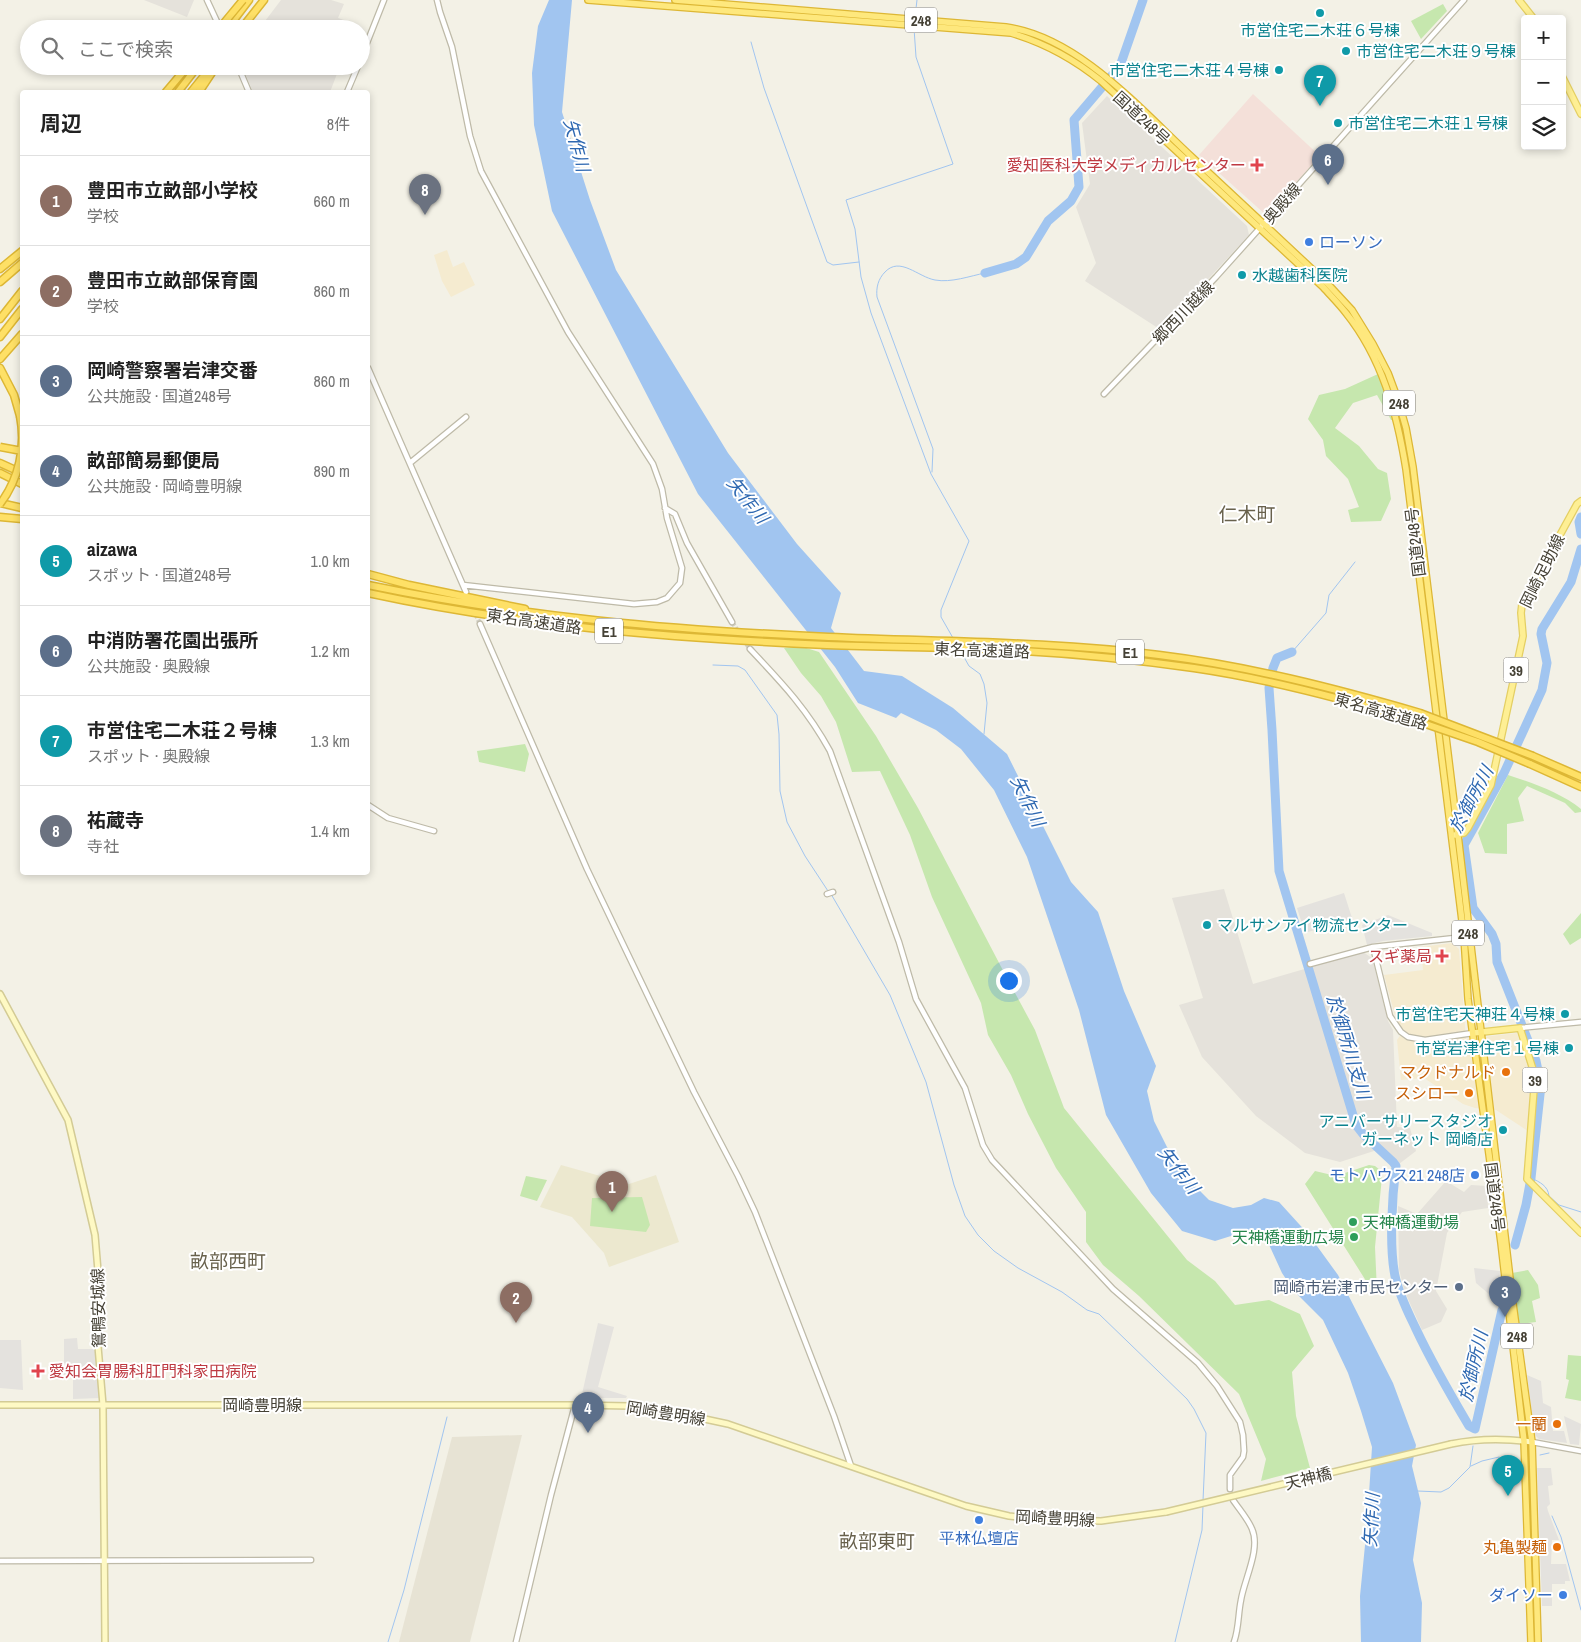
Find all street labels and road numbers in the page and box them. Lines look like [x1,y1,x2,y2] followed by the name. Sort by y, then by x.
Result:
[905,8,937,32] road number: 248
[1109,86,1175,150] street label: 国道248号
[1258,178,1306,228] street label: 奥殿線
[1147,276,1219,348] street label: 郷西川越線
[1383,390,1415,416] road number: 248
[1400,506,1430,578] street label: 国道248号
[1515,530,1569,612] street label: 岡崎足助線
[485,603,583,639] street label: 東名高速道路
[595,618,623,644] road number: E1
[934,637,1030,663] street label: 東名高速道路
[1116,640,1144,664] road number: E1
[1504,658,1528,682] road number: 39
[1332,687,1430,735] street label: 東名高速道路
[1452,920,1484,946] road number: 248
[1522,1068,1548,1092] road number: 39
[1480,1161,1510,1233] street label: 国道248号
[86,1268,110,1348] street label: 鴛鴨安城線
[1501,1324,1533,1348] road number: 248
[222,1394,302,1416] street label: 岡崎豊明線
[625,1396,707,1430] street label: 岡崎豊明線
[1282,1462,1334,1494] street label: 天神橋
[1014,1505,1096,1531] street label: 岡崎豊明線

